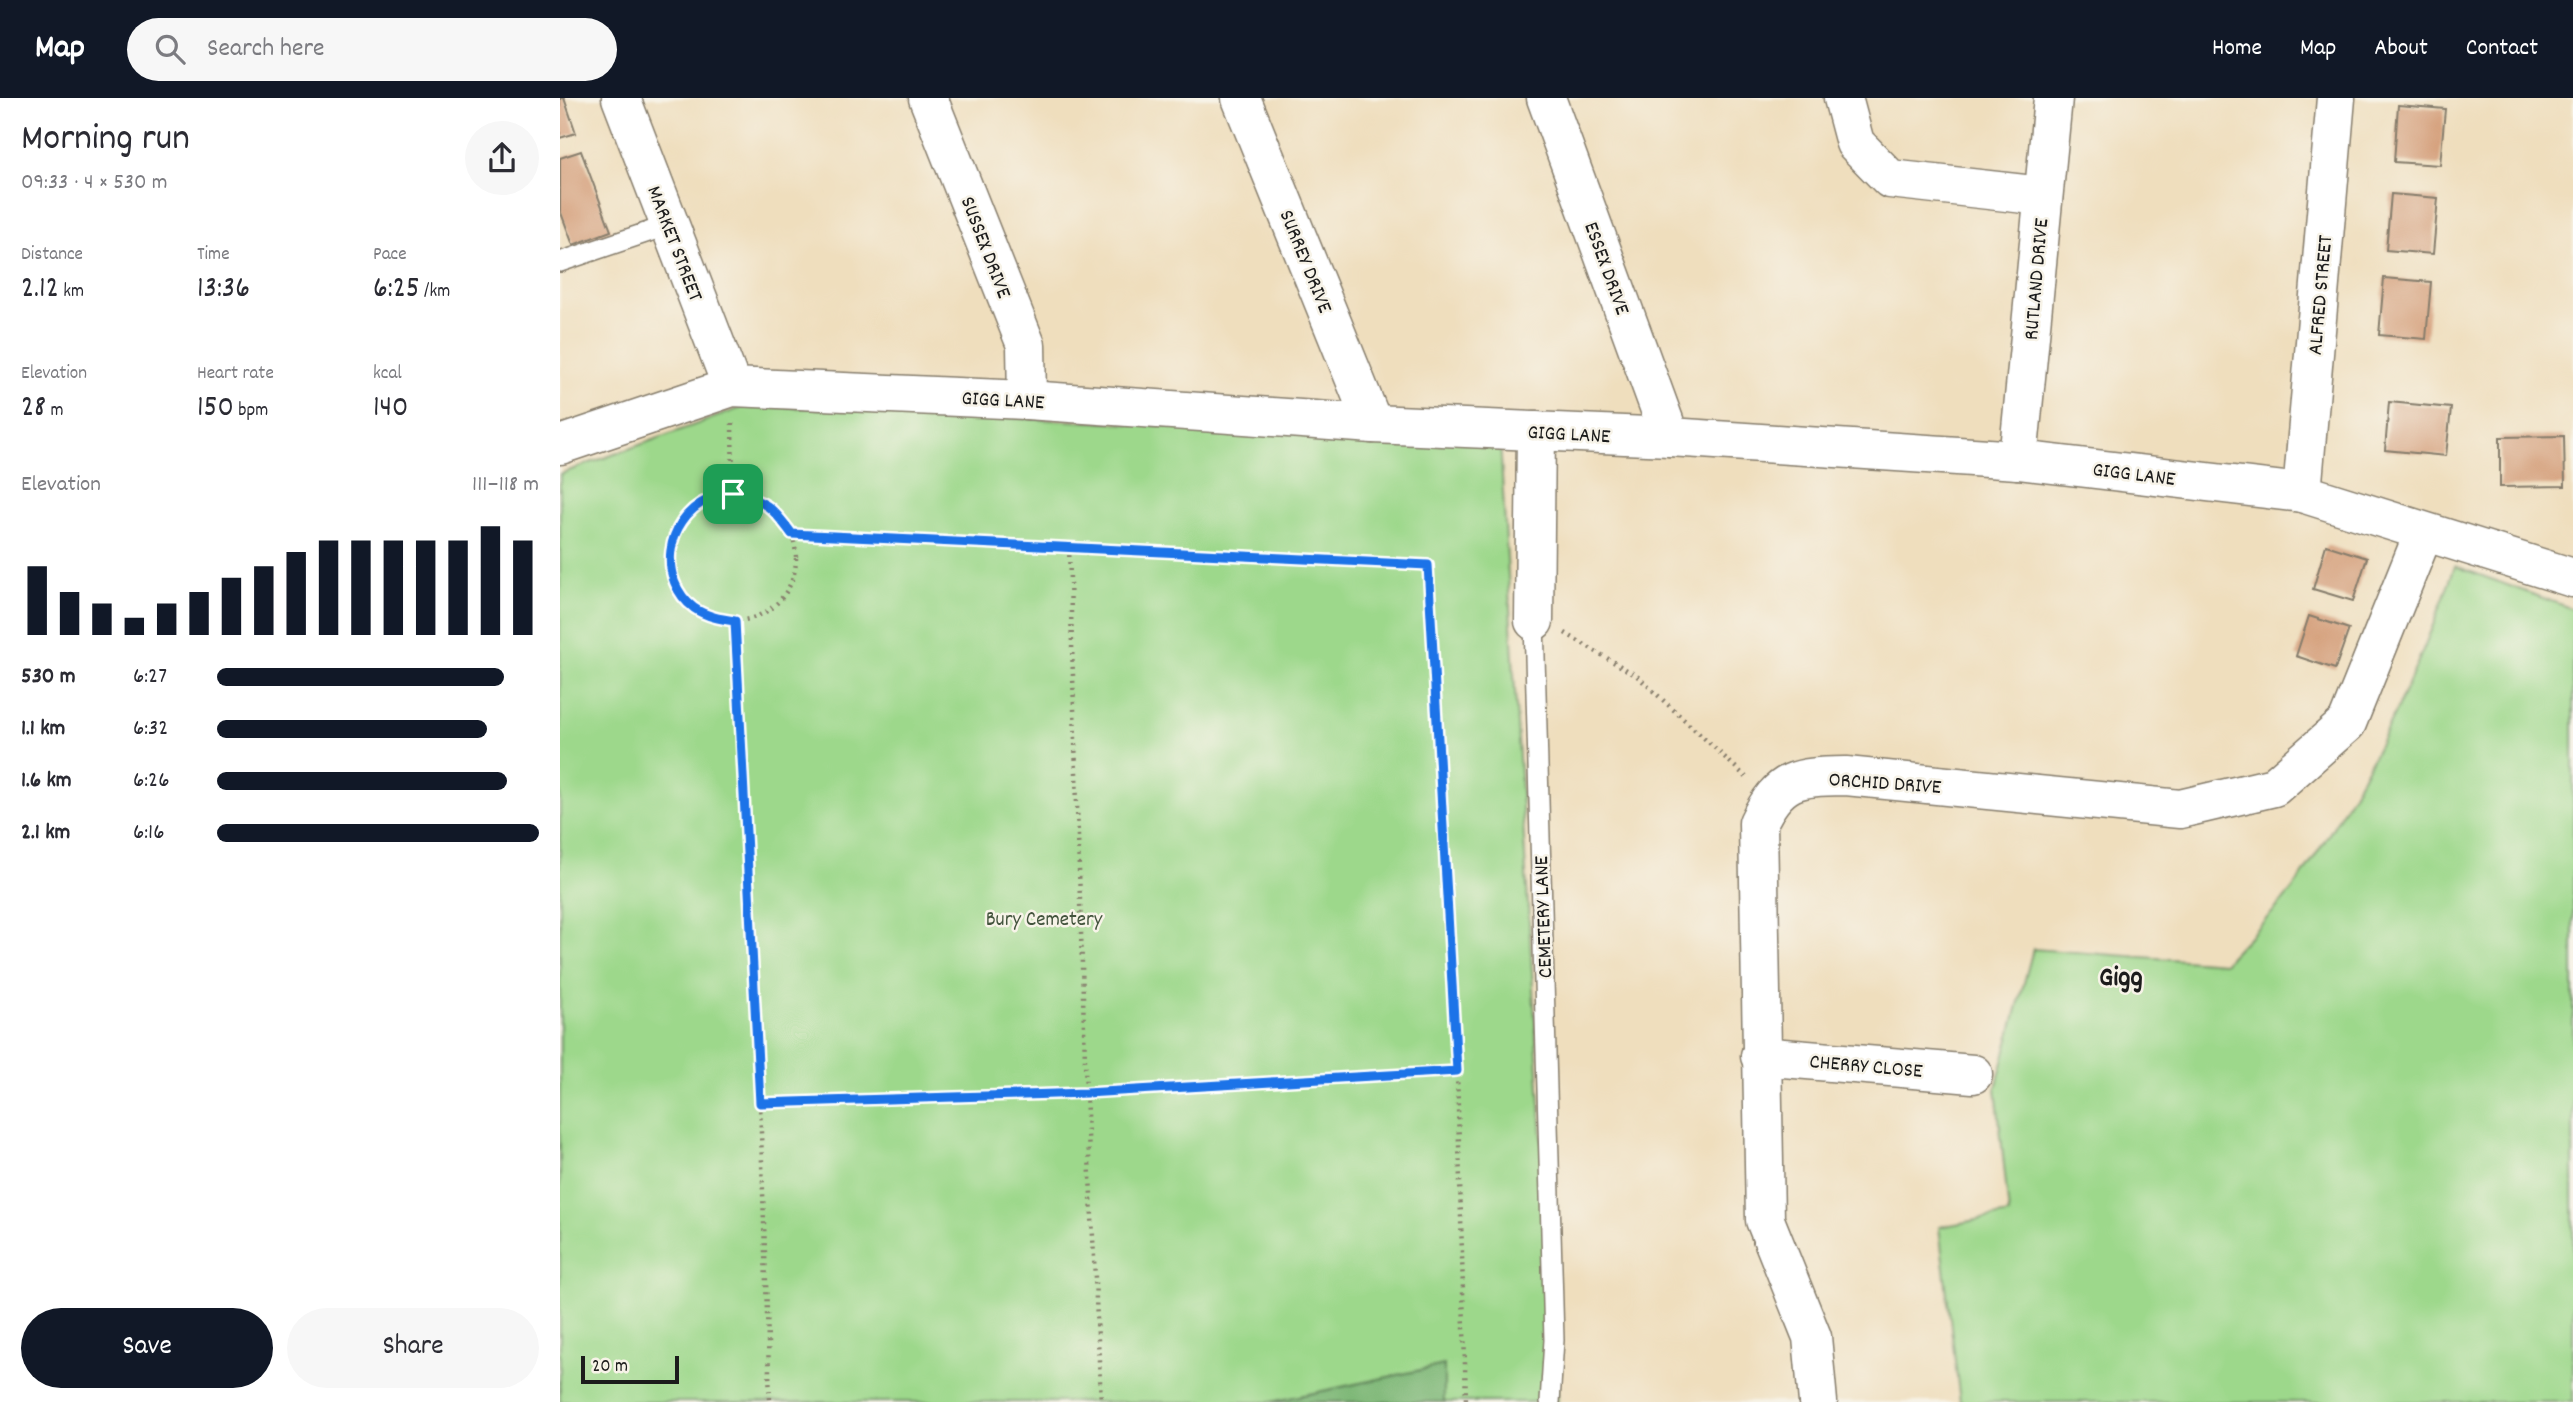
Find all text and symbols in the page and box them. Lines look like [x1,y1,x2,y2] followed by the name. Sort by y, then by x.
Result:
[127,18,617,81] search box
[35,26,85,73] text: Map
[151,30,189,68] icon: search
[207,31,325,68] text: Search here
[2212,32,2262,66] text: Home
[2300,32,2336,66] text: Map
[2374,32,2428,66] text: About
[2466,32,2538,66] text: Contact
[21,113,190,168] text: Morning run
[465,121,539,195] button: share
[21,167,168,200] text: 09:33 · 4 × 530 m
[637,182,709,307] street label: MARKET STREET
[951,193,1018,304] street label: SUSSEX DRIVE
[1270,206,1339,319] street label: SURREY DRIVE
[2018,217,2058,341] street label: RUTLAND DRIVE
[1574,218,1636,320] street label: ESSEX DRIVE
[2302,233,2342,356] street label: ALFRED STREET
[21,242,83,269] text: Distance
[197,242,230,269] text: Time
[373,242,407,269] text: Pace
[21,269,59,312] text: 2.12
[197,269,250,312] text: 13:36
[373,269,420,312] text: 6:25
[59,279,84,306] text: km
[420,279,450,306] text: /km
[21,361,87,388] text: Elevation
[197,361,274,388] text: Heart rate
[373,361,402,388] text: kcal
[961,385,1046,419] street label: GIGG LANE
[21,388,46,431] text: 28
[197,388,234,431] text: 150
[373,388,408,431] text: 140
[46,398,64,425] text: m
[234,398,268,425] text: bpm
[1527,419,1612,453] street label: GIGG LANE
[2091,456,2177,496] street label: GIGG LANE
[703,464,763,524] pin
[21,469,101,502] text: Elevation
[472,469,539,502] text: 111–118 m
[714,475,752,513] icon: arrive
[21,661,75,694] text: 530 m
[133,661,167,694] text: 6:27
[21,713,65,746] text: 1.1 km
[133,713,168,746] text: 6:32
[21,765,72,798] text: 1.6 km
[133,765,169,798] text: 6:26
[1827,766,1943,804] street label: ORCHID DRIVE
[21,817,70,850] text: 2.1 km
[133,817,164,850] text: 6:16
[1528,855,1562,979] street label: CEMETERY LANE
[986,906,1103,936] park label: Bury Cemetery
[2099,960,2143,1000] district label: Gigg
[1808,1048,1924,1088] street label: CHERRY CLOSE
[21,1308,273,1388] button: Save
[287,1308,539,1388] button: Share
[581,1353,679,1385] scale bar
[592,1354,628,1381] text: 20 m

